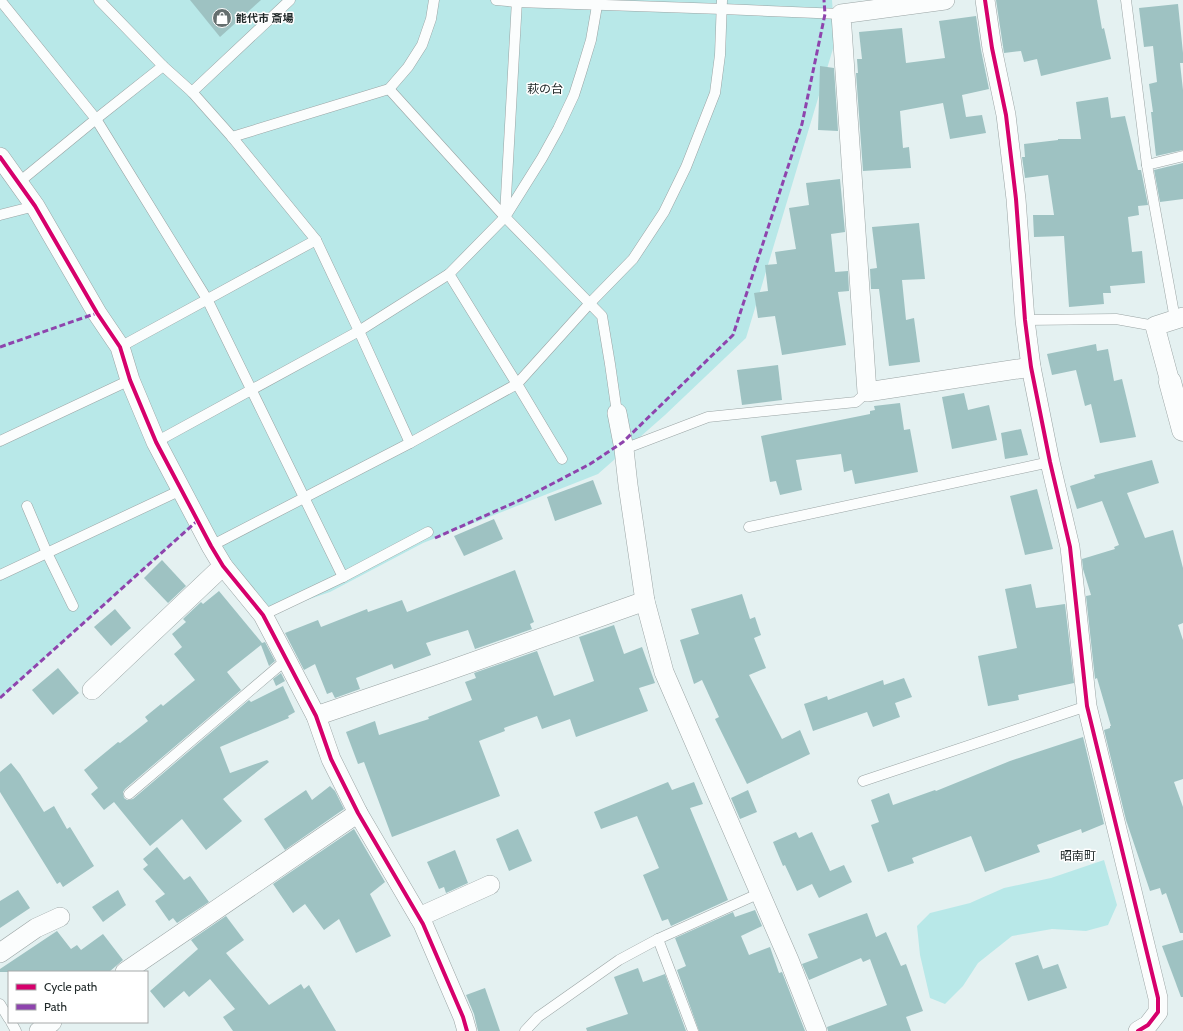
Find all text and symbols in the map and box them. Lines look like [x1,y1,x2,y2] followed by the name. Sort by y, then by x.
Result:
[211,7,233,29] shop icon: 能代市 斎場
[236,11,293,25] place label: 能代市 斎場
[527,81,563,96] district label: 萩の台
[1060,848,1096,863] district label: 昭南町
[8,971,148,1023] legend
[44,979,97,994] text: Cycle path
[44,999,67,1014] text: Path

